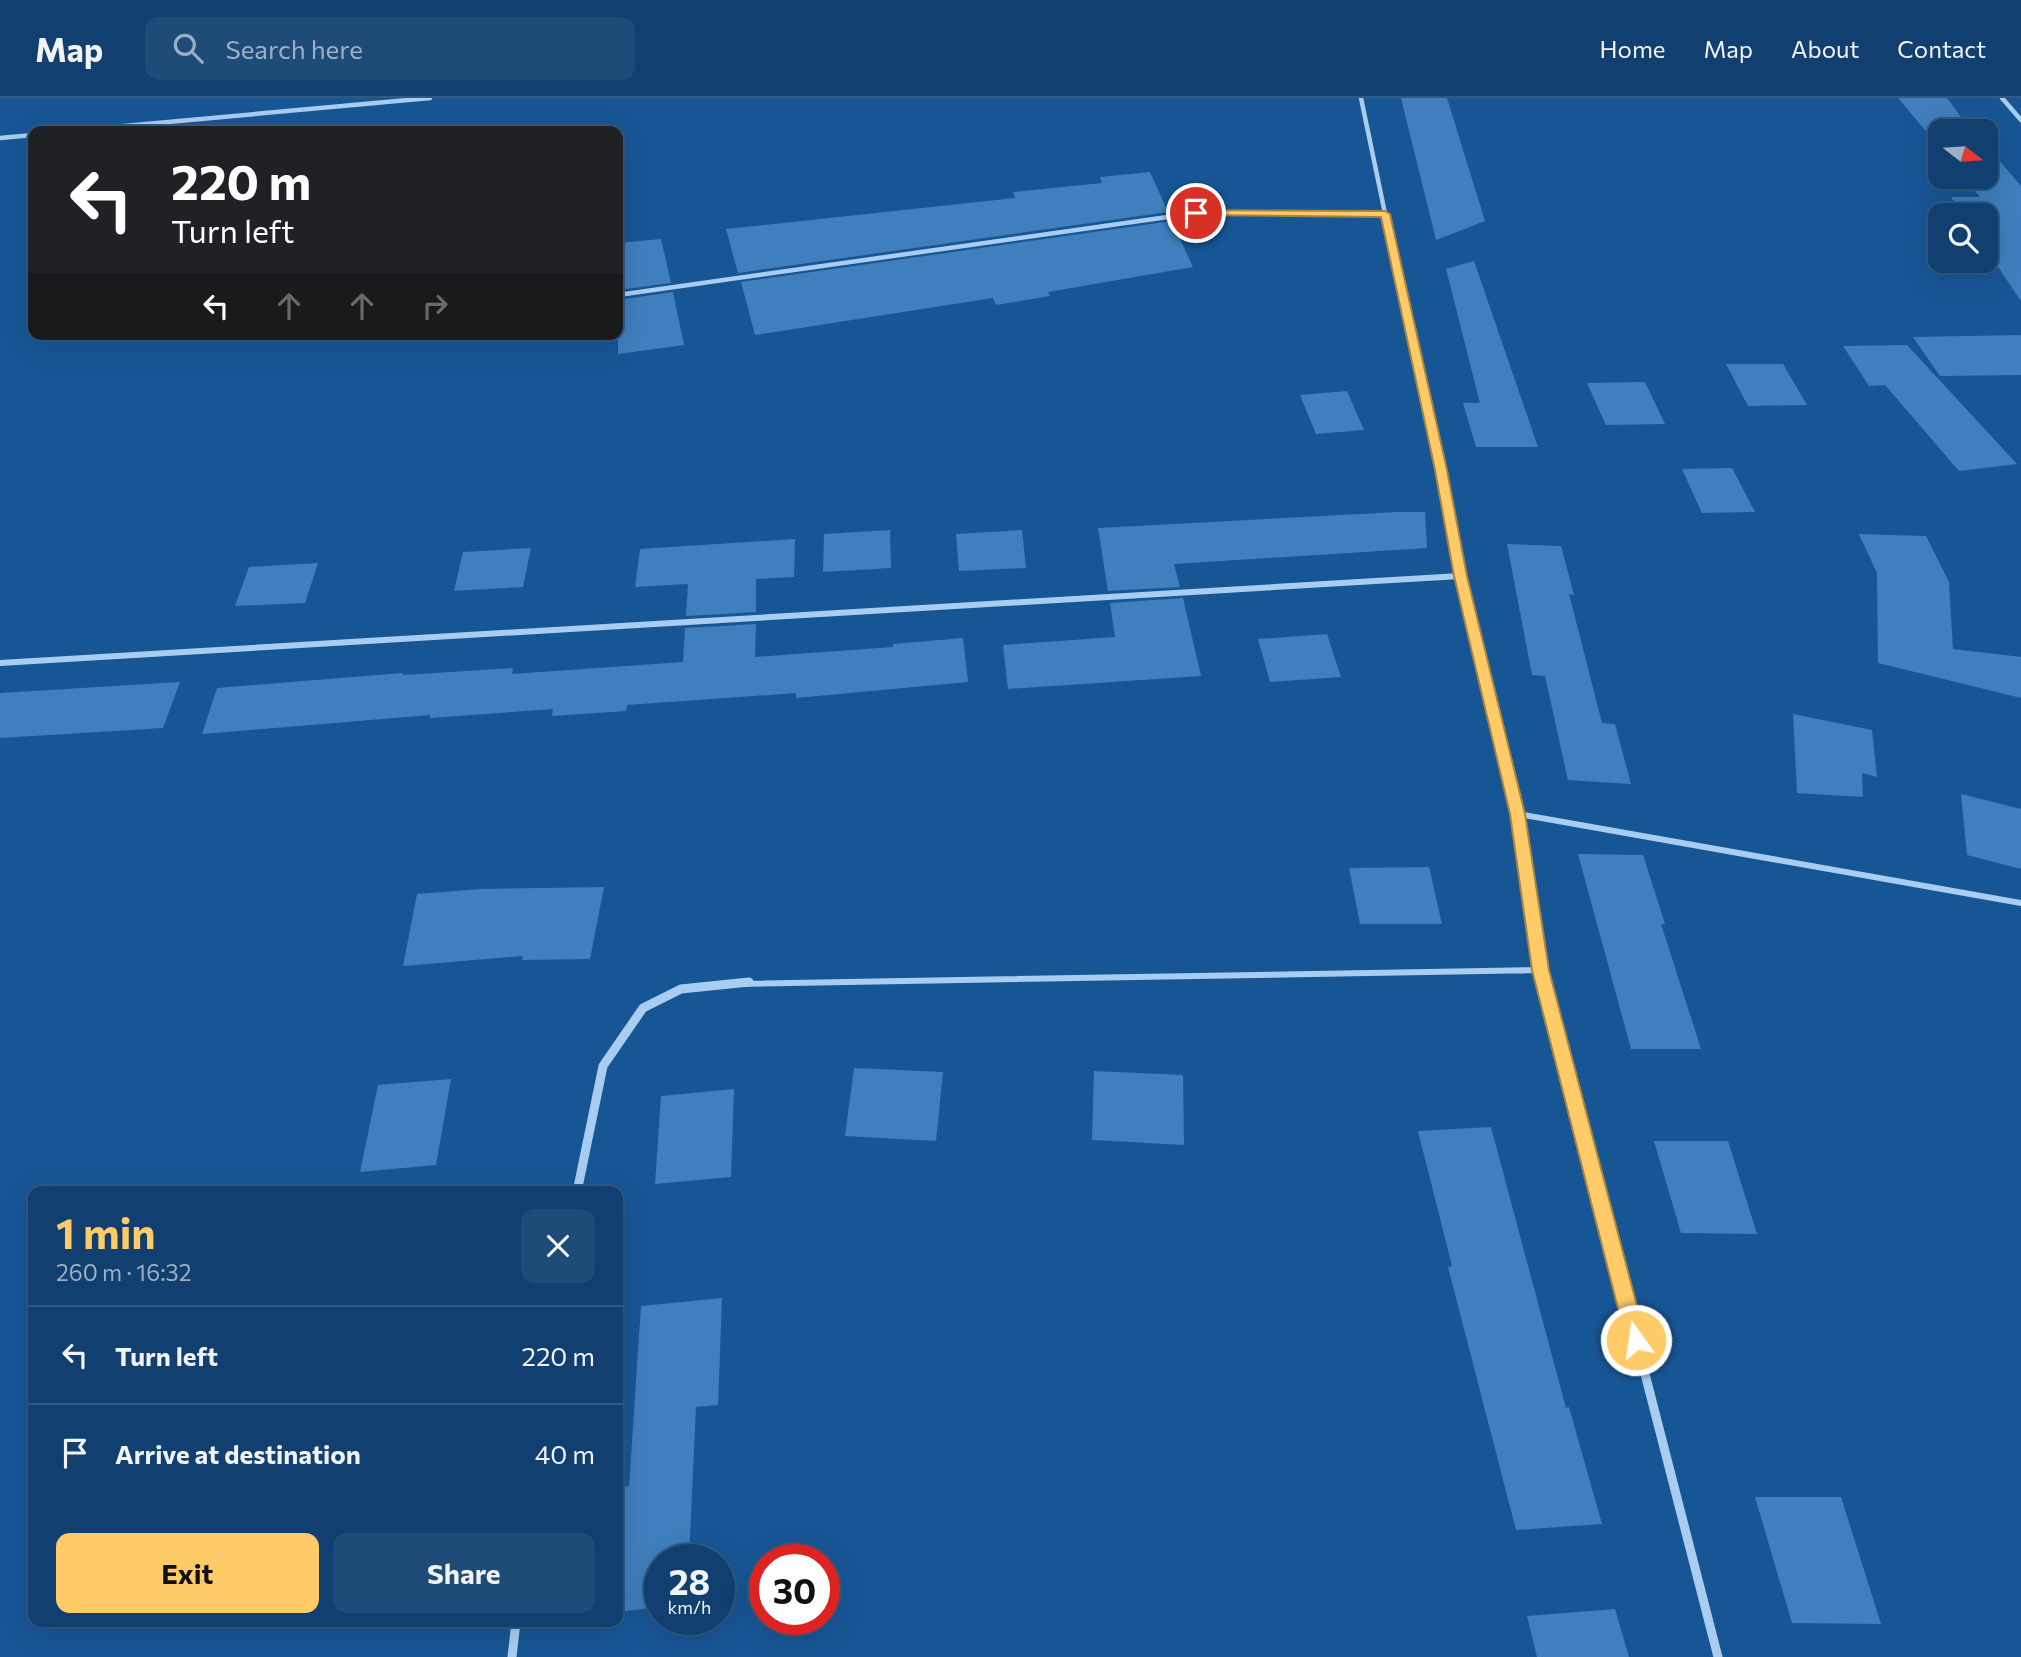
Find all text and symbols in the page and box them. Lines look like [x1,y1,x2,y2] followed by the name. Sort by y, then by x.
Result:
[145,17,635,80] search box
[35,28,103,69] text: Map
[169,29,207,67] icon: search
[225,33,363,64] text: Search here
[1600,34,1666,63] text: Home
[1704,34,1753,63] text: Map
[1791,34,1859,63] text: About
[1897,34,1986,63] text: Contact
[1928,119,1998,189] north arrow
[1928,119,1998,273] map controls
[171,150,311,210] text: 220 m
[56,154,147,245] icon: left
[1166,183,1226,243] pin
[1177,194,1215,232] icon: arrive
[1928,203,1998,273] button: search
[171,210,295,250] text: Turn left
[197,287,235,325] icon: left
[270,287,308,325] icon: ahead
[343,287,381,325] icon: ahead
[416,287,454,325] icon: right
[56,1206,156,1258] text: 1 min
[521,1209,595,1283] button: close
[56,1258,191,1286] text: 260 m · 16:32
[1599,1303,1673,1377] position arrow
[56,1336,94,1374] icon: left
[115,1340,218,1371] text: Turn left
[522,1340,595,1371] text: 220 m
[56,1434,94,1472] icon: arrive
[115,1438,361,1469] text: Arrive at destination
[535,1438,595,1469] text: 40 m
[56,1533,319,1613] button: Exit
[333,1533,595,1613] button: Share
[749,1544,840,1635] speed limit sign: 30
[669,1559,710,1602] text: 28
[668,1596,711,1618] text: km/h

